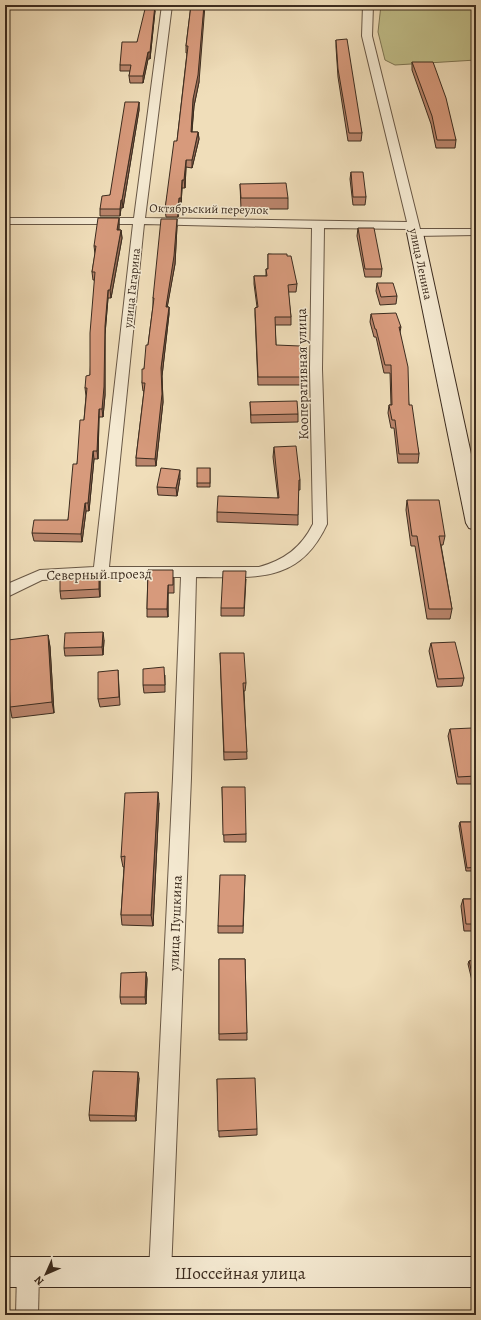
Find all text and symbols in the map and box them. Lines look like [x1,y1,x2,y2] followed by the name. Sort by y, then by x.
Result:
[149,200,269,218] street label: Октябрьский переулок
[405,226,436,302] street label: улица Ленина
[120,247,144,330] street label: улица Гагарина
[292,307,313,440] street label: Кооперативная улица
[46,564,152,585] street label: Северный проезд
[164,874,187,972] street label: улица Пушкина
[26,1254,66,1294] north arrow
[174,1262,306,1285] street label: Шоссейная улица
[31,1273,47,1289] text: N

